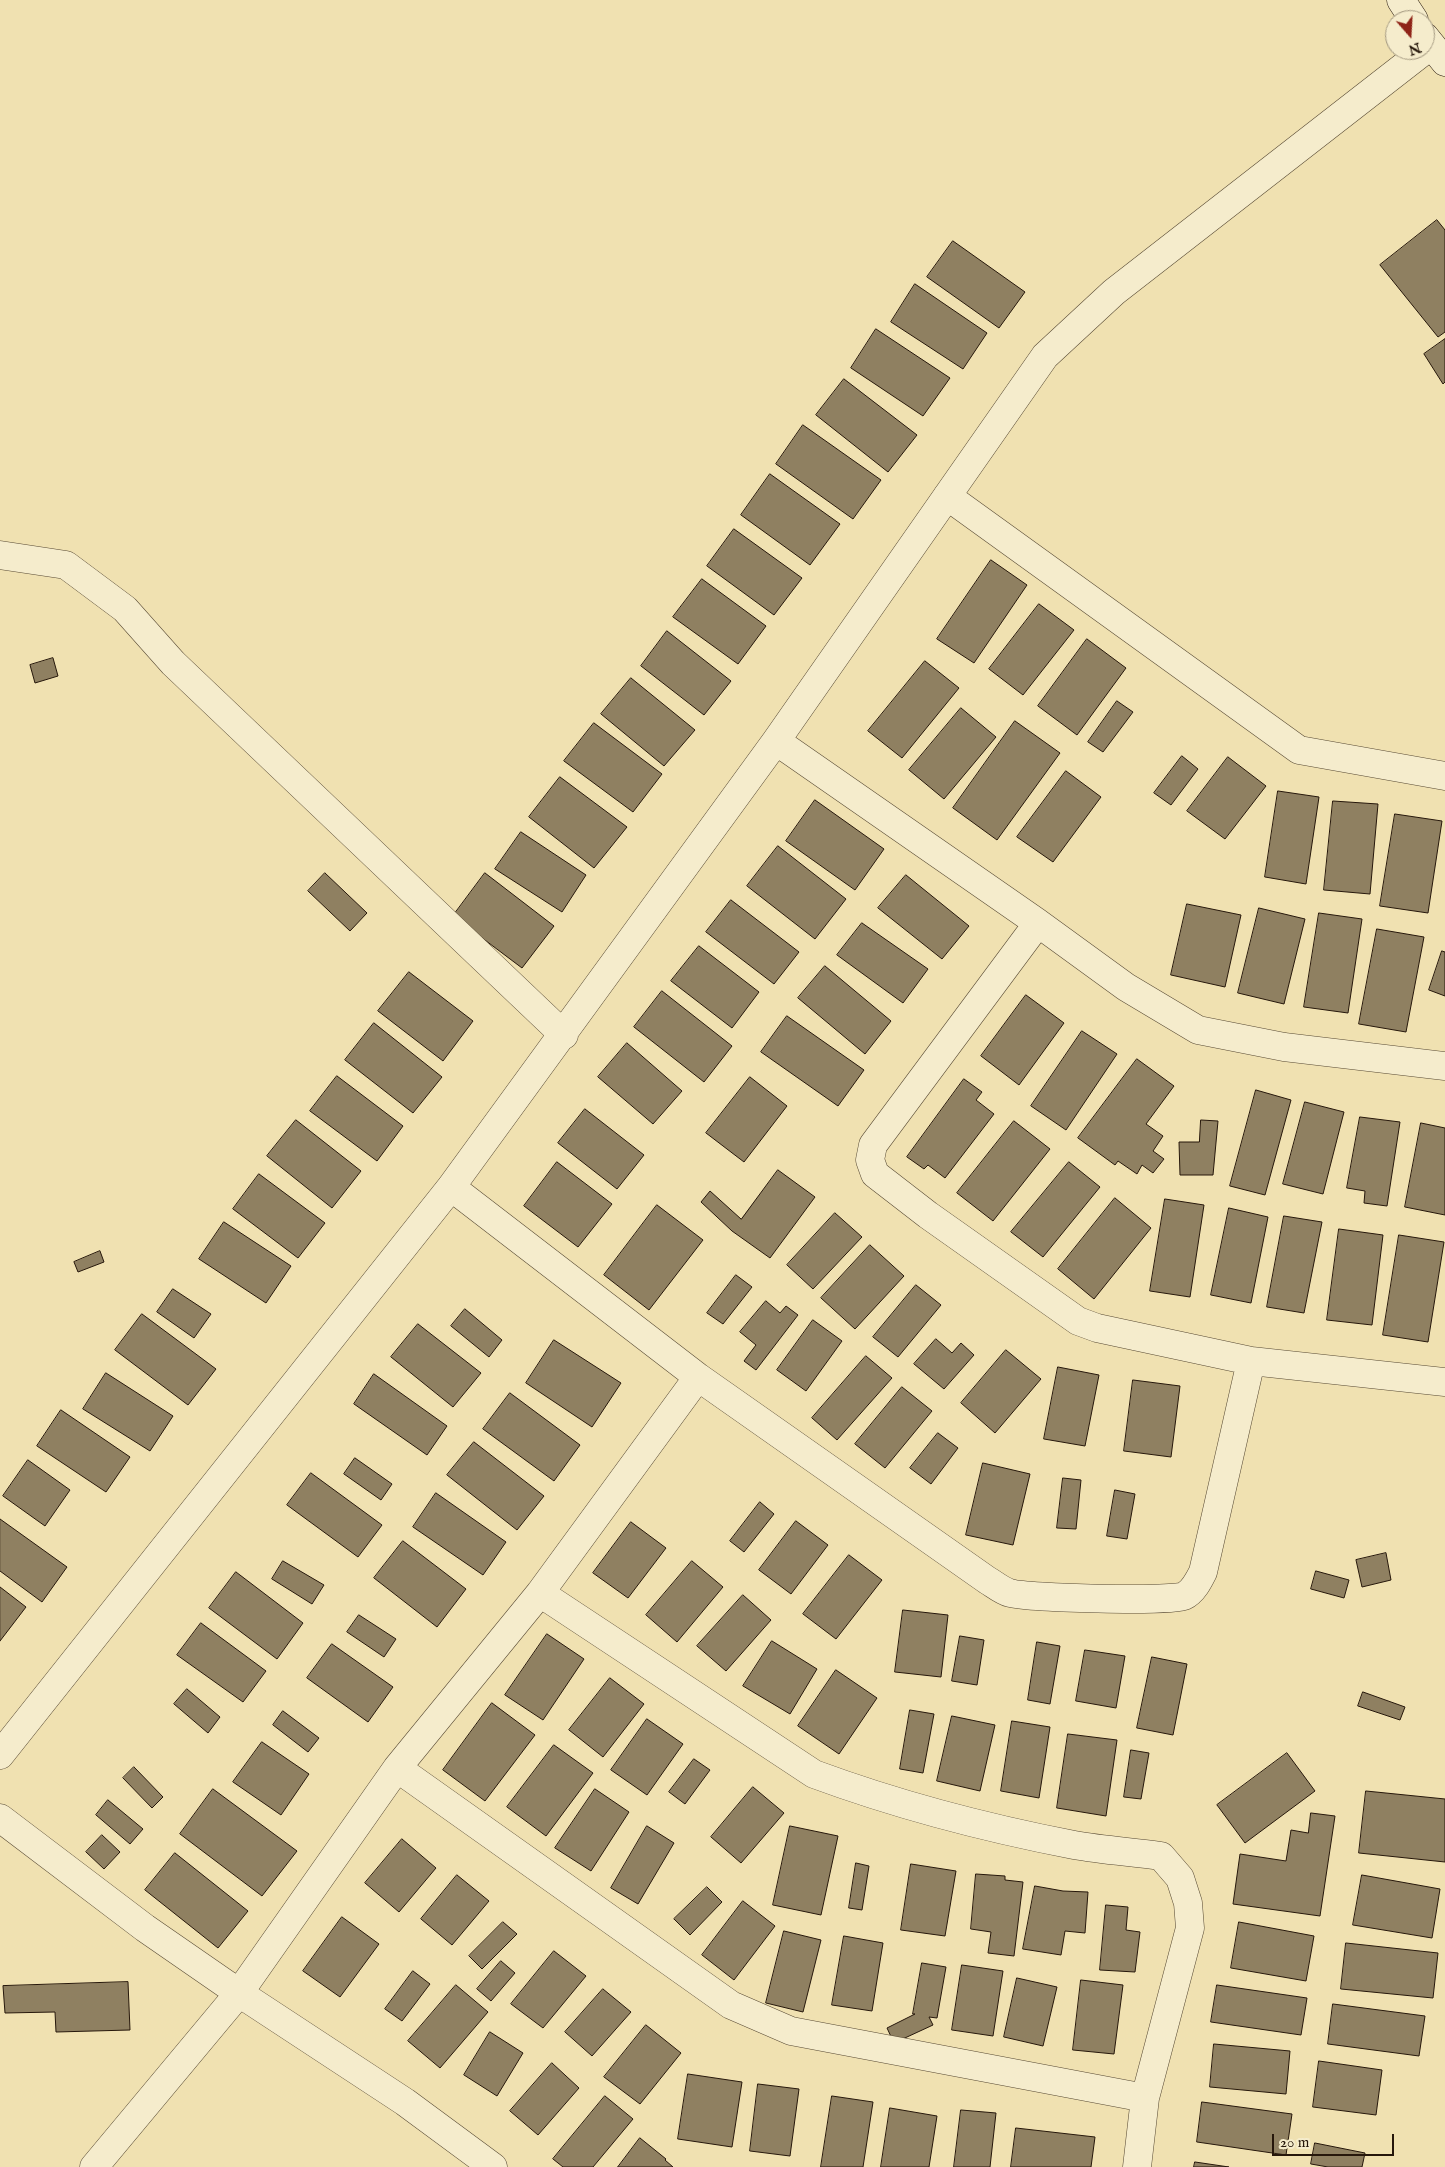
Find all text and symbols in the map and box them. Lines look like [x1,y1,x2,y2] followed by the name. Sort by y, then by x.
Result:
[1385,10,1435,60] north arrow
[1406,38,1423,59] text: N
[1275,2124,1398,2156] scale bar
[1280,2133,1309,2152] text: 20 m

